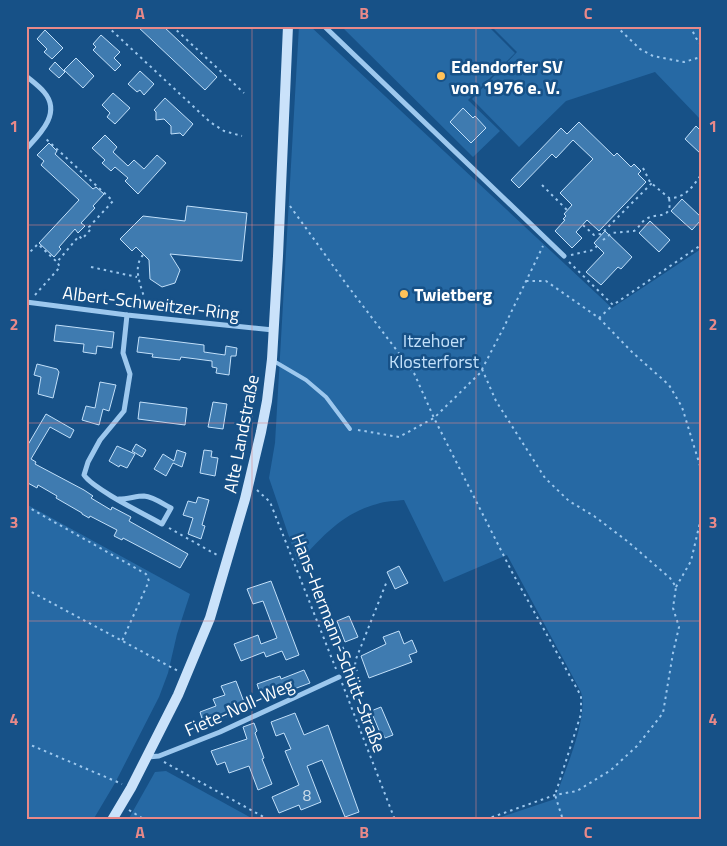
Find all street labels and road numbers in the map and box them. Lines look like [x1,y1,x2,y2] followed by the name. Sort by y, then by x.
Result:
[61,279,241,327] street label: Albert-Schweitzer-Ring
[216,372,266,496] street label: Alte Landstraße
[285,530,393,756] street label: Hans-Hermann-Schütt-Straße
[180,671,298,743] street label: Fiete-Noll-Weg

